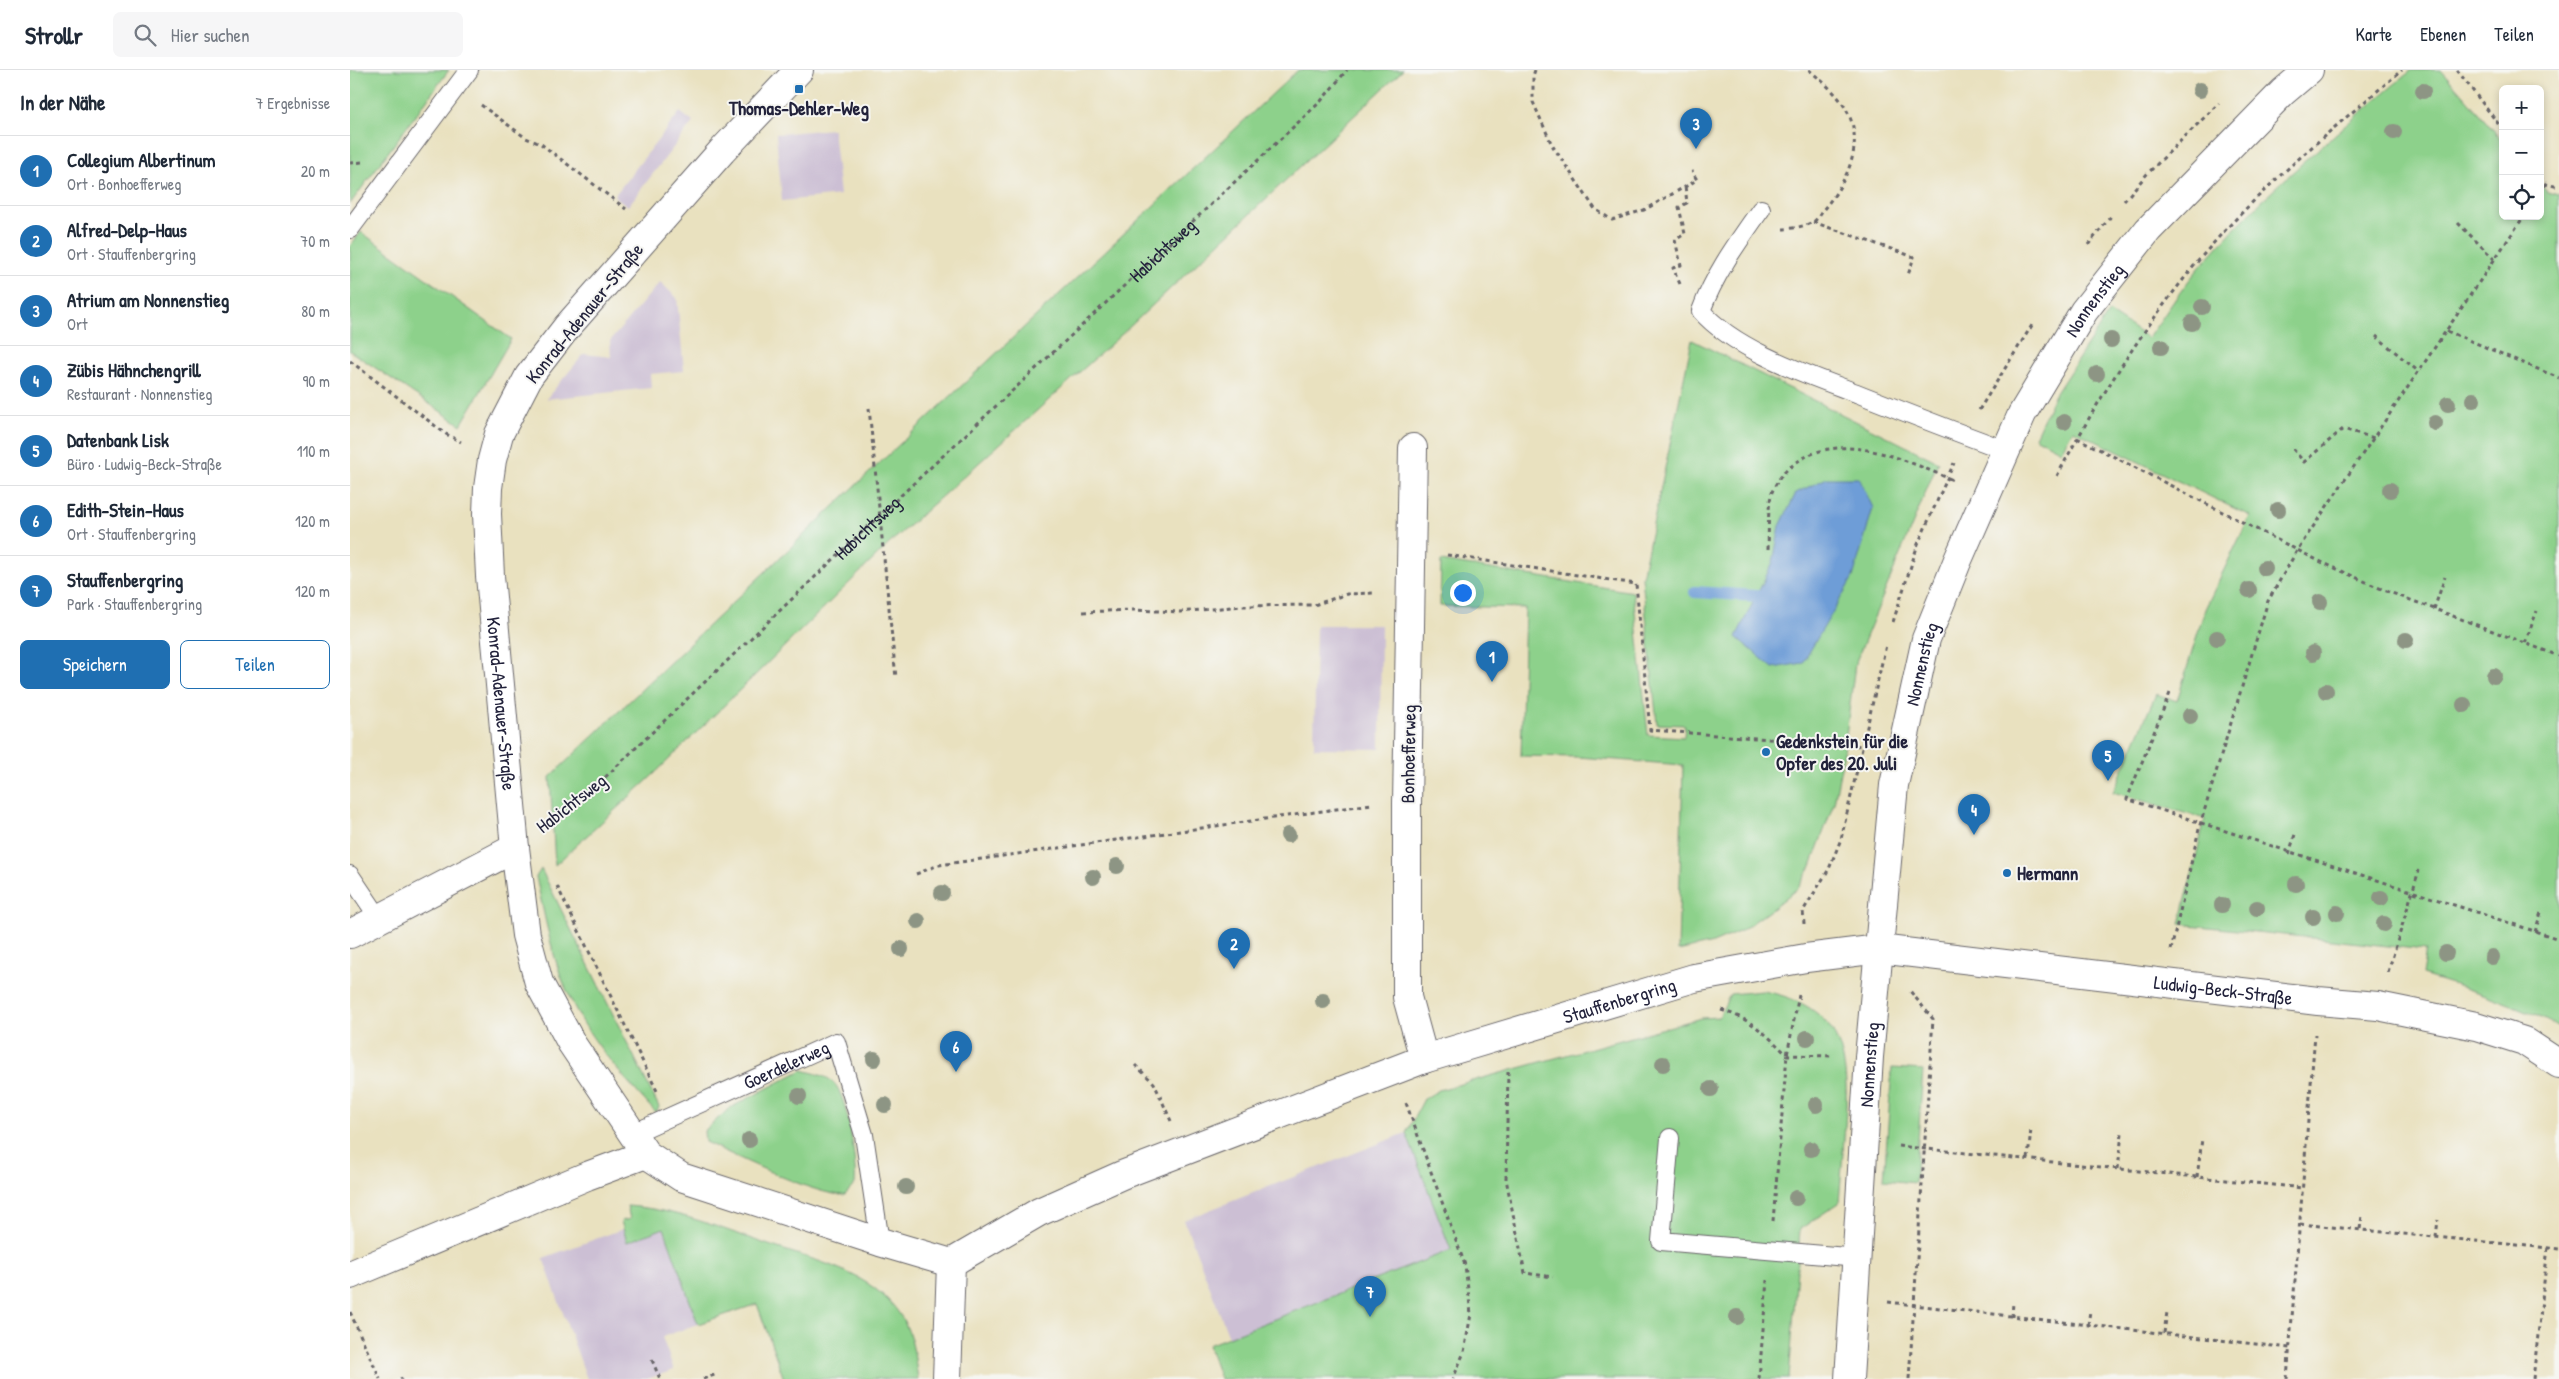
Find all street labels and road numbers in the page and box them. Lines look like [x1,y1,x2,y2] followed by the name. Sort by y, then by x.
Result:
[1123,212,1201,288] street label: Habichtsweg
[519,237,649,389] street label: Konrad-Adenauer-Straße
[2059,258,2130,341] street label: Nonnenstieg
[828,490,906,565] street label: Habichtsweg
[481,616,523,792] street label: Konrad-Adenauer-Straße
[1899,618,1945,708] street label: Nonnenstieg
[1394,704,1422,804] street label: Bonhoefferweg
[531,767,611,839] street label: Habichtsweg
[2153,969,2294,1011] street label: Ludwig-Beck-Straße
[1560,971,1679,1030] street label: Stauffenbergring
[1853,1021,1885,1108] street label: Nonnenstieg
[739,1034,833,1095] street label: Goerdelerweg

